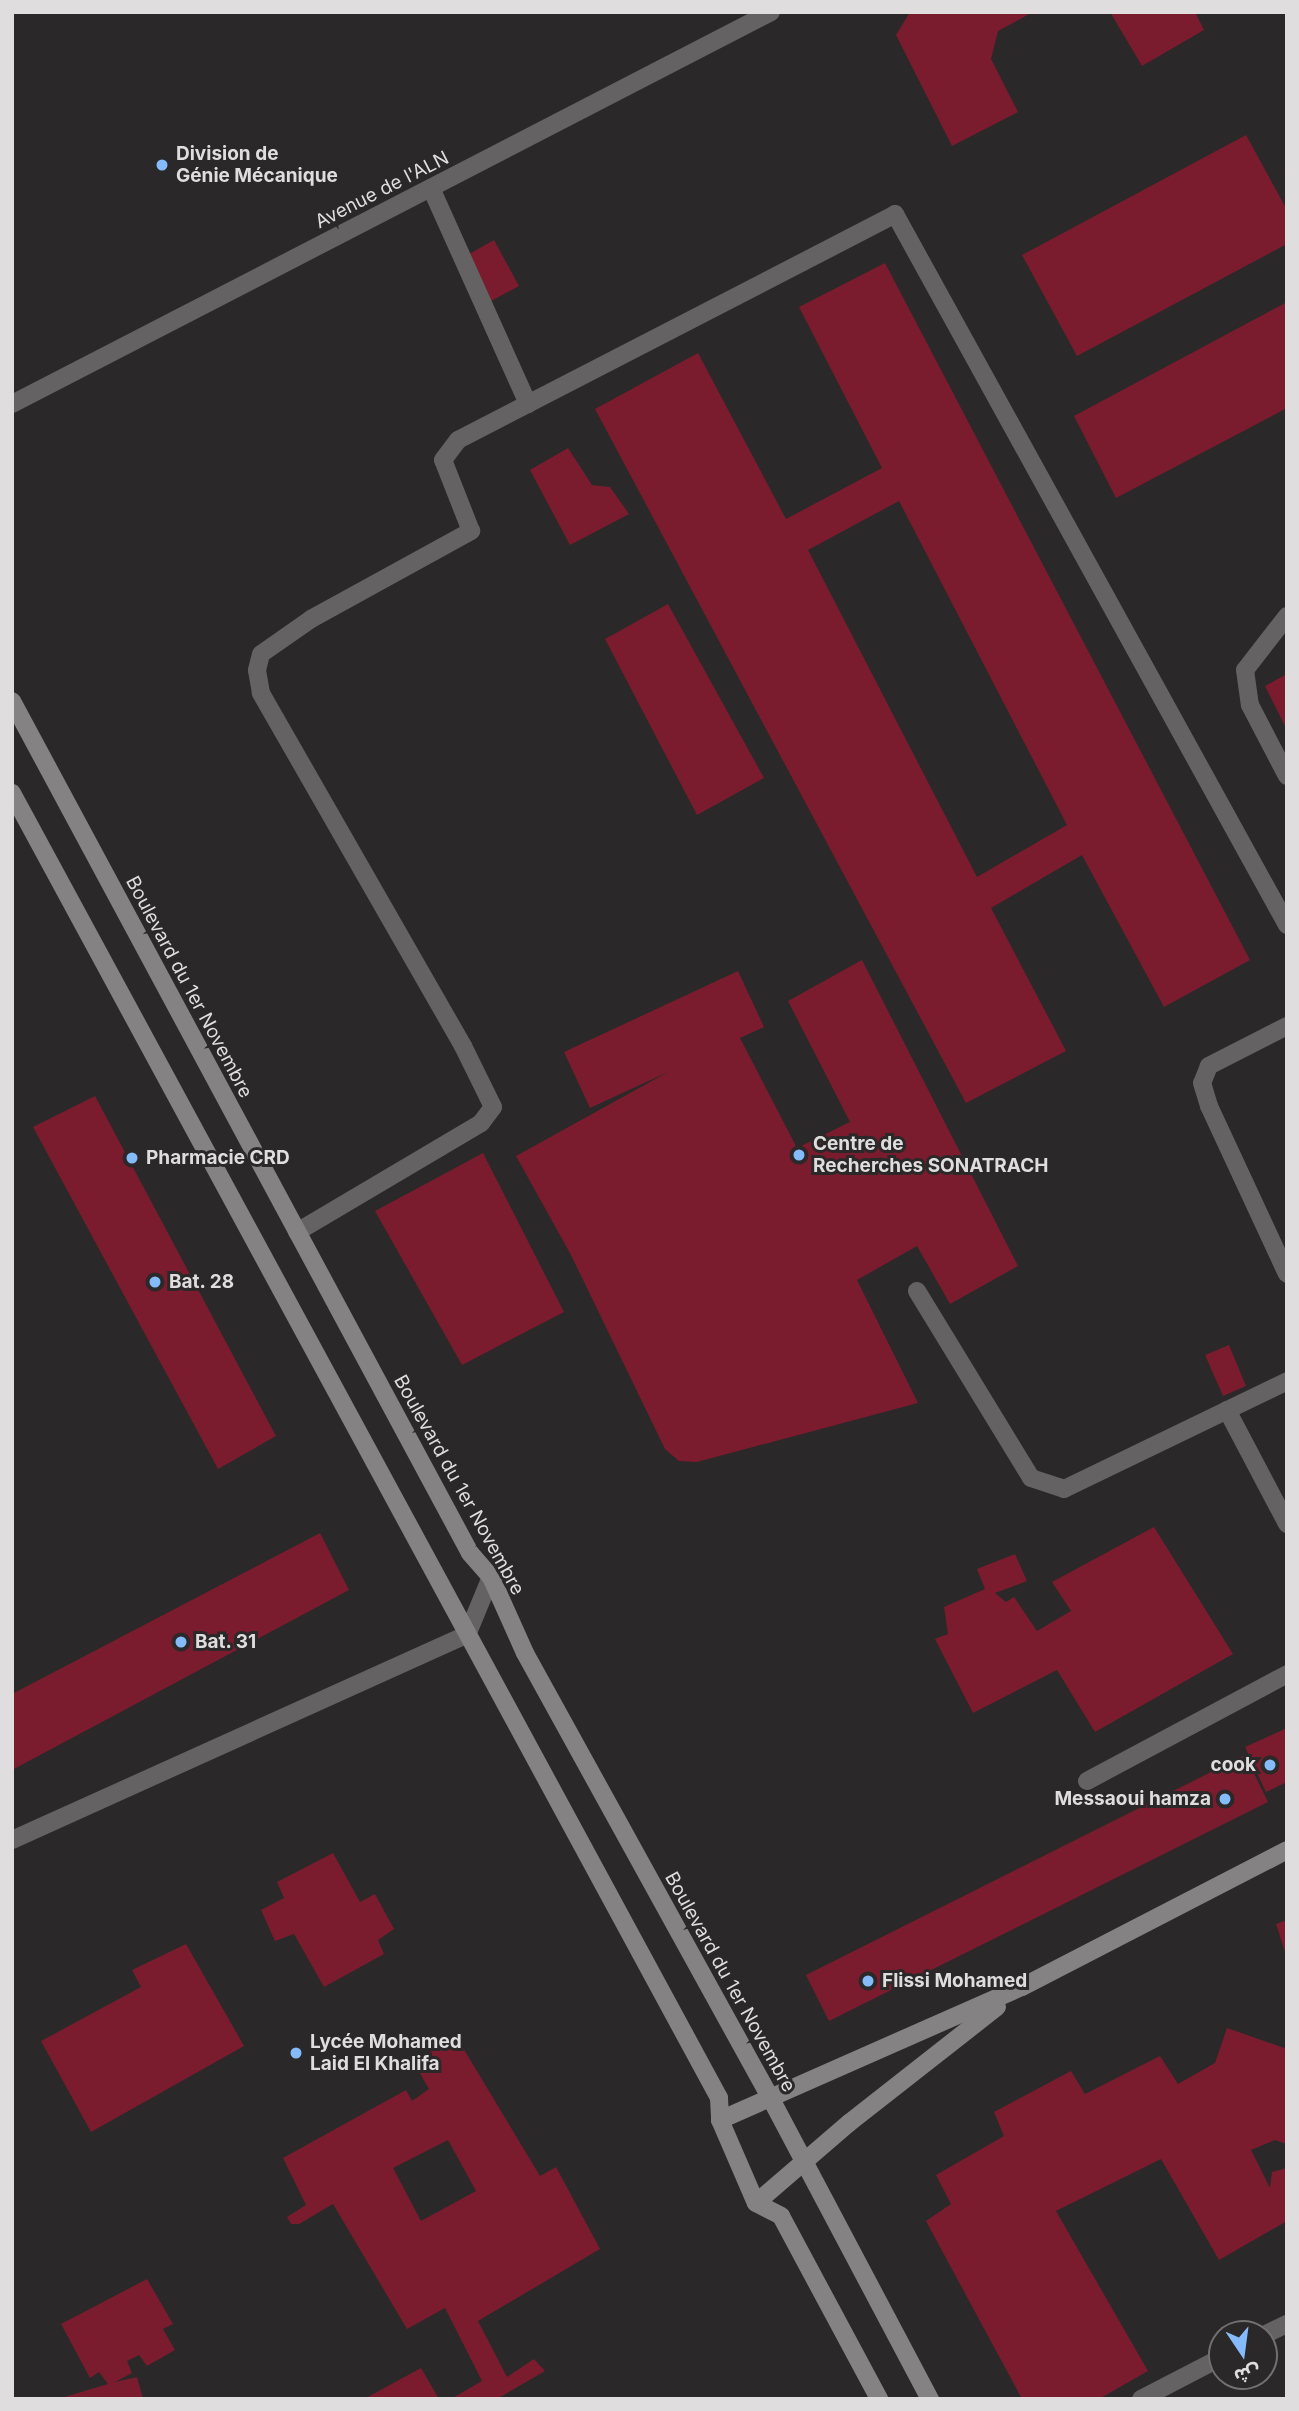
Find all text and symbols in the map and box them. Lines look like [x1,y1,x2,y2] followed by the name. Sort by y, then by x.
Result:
[176,143,338,187] place label: Division de Génie Mécanique
[311,146,453,234] street label: Avenue de l'ALN
[154,157,170,173] marker: Division de Génie Mécanique
[121,872,257,1102] street label: Boulevard du 1er Novembre
[813,1133,1048,1177] place label: Centre de Recherches SONATRACH
[146,1147,290,1169] place label: Pharmacie CRD
[791,1147,807,1163] marker: Centre de Recherches SONATRACH
[124,1150,140,1166] marker: Pharmacie CRD
[169,1271,235,1293] place label: Bat. 28
[147,1274,163,1290] marker: Bat. 28
[389,1371,529,1599] street label: Boulevard du 1er Novembre
[195,1631,257,1653] place label: Bat. 31
[173,1634,189,1650] marker: Bat. 31
[1210,1754,1256,1776] place label: cook
[1262,1757,1278,1773] marker: cook
[1054,1788,1211,1810] place label: Messaoui hamza
[1217,1791,1233,1807] marker: Messaoui hamza
[660,1868,800,2096] street label: Boulevard du 1er Novembre
[882,1970,1027,1992] place label: Flissi Mohamed
[860,1973,876,1989] marker: Flissi Mohamed
[310,2031,462,2075] place label: Lycée Mohamed Laid El Khalifa
[288,2045,304,2061] marker: Lycée Mohamed Laid El Khalifa
[1208,2320,1278,2390] north arrow
[1232,2360,1263,2388] text: ش

